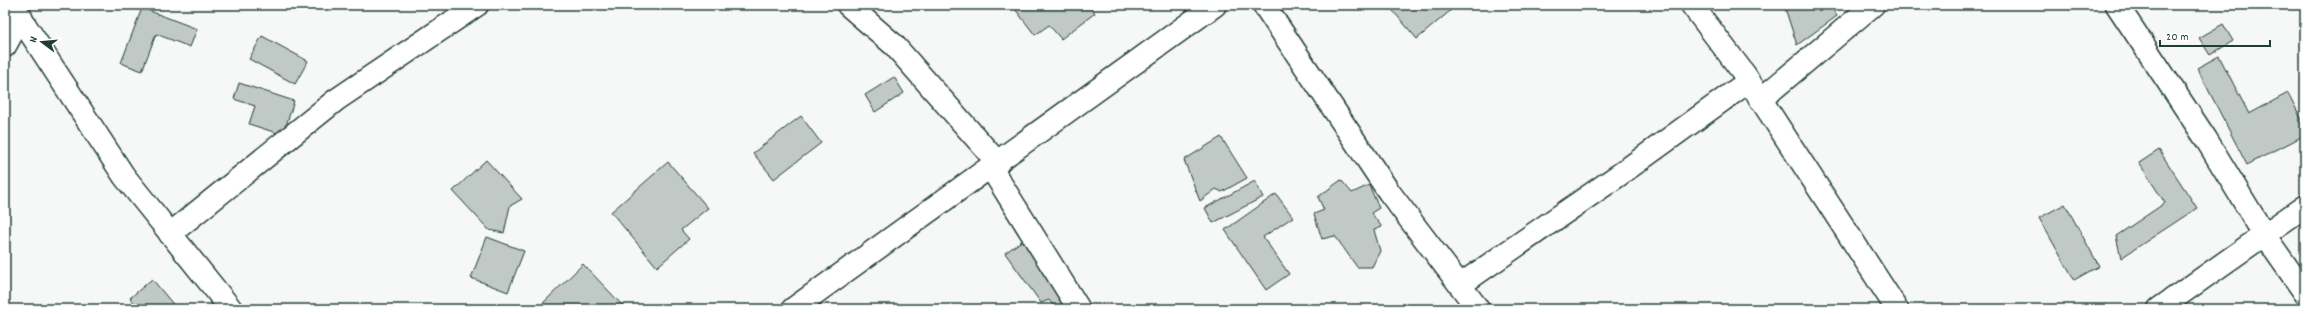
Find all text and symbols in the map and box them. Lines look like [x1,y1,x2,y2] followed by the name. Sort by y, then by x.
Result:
[22,22,62,62] north arrow
[2160,22,2270,48] scale bar
[2166,29,2189,46] text: 20 m
[26,34,43,45] text: N

